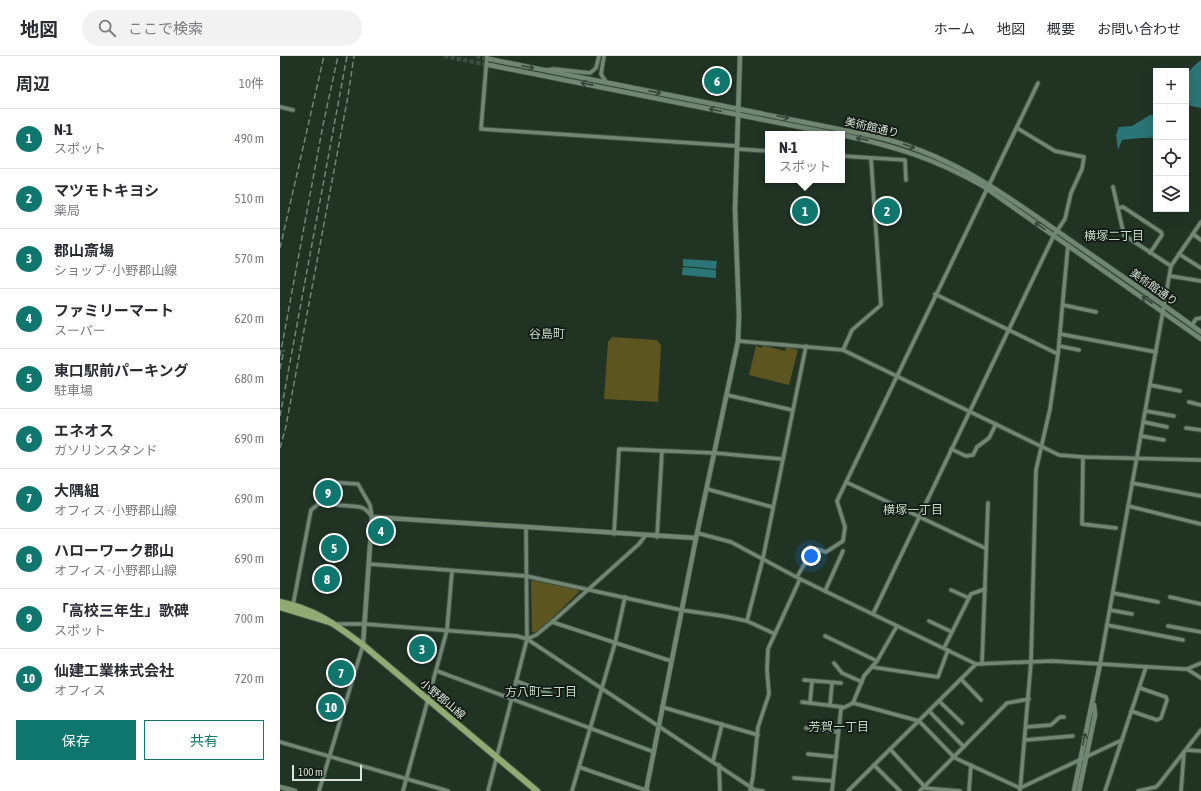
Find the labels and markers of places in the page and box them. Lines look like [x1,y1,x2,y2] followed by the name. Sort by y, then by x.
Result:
[704,66,730,96] pin: 6
[792,196,818,226] pin: 1
[874,196,900,226] pin: 2
[315,478,341,508] pin: 9
[368,516,394,546] pin: 4
[321,533,347,563] pin: 5
[314,564,340,594] pin: 8
[409,634,435,664] pin: 3
[328,658,354,688] pin: 7
[318,692,344,722] pin: 10

